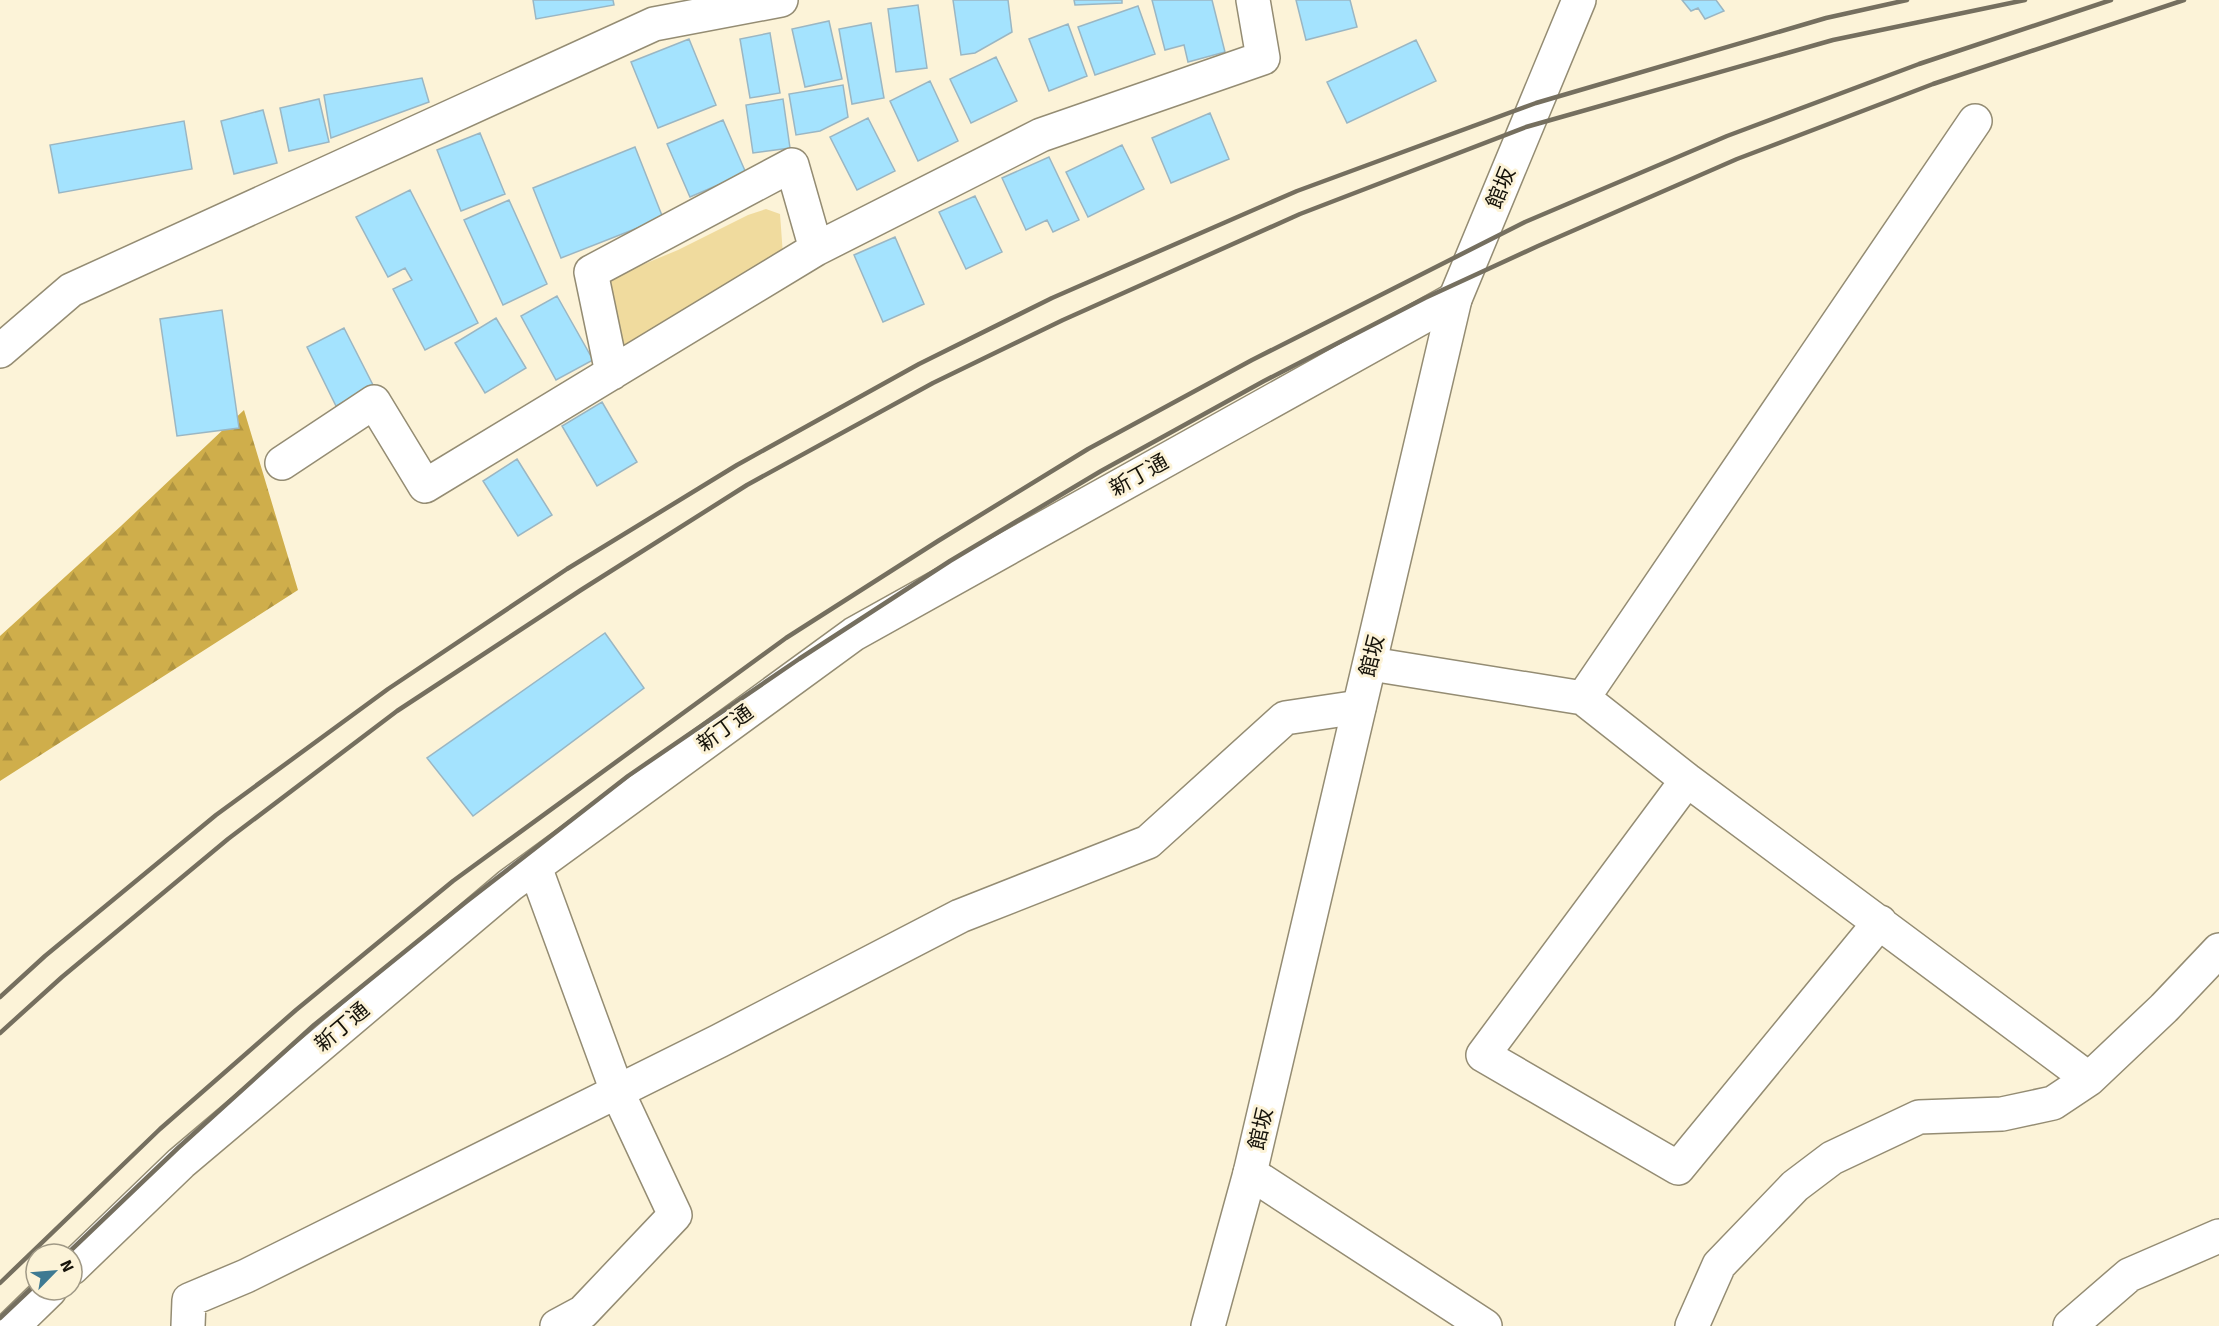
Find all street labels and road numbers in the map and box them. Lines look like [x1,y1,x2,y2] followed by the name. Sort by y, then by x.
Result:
[1481,164,1521,212] street label: 館坂
[1105,448,1173,502] street label: 新丁通
[1354,632,1390,680] street label: 館坂
[692,699,758,757] street label: 新丁通
[310,997,374,1057] street label: 新丁通
[1244,1106,1278,1152] street label: 館坂

